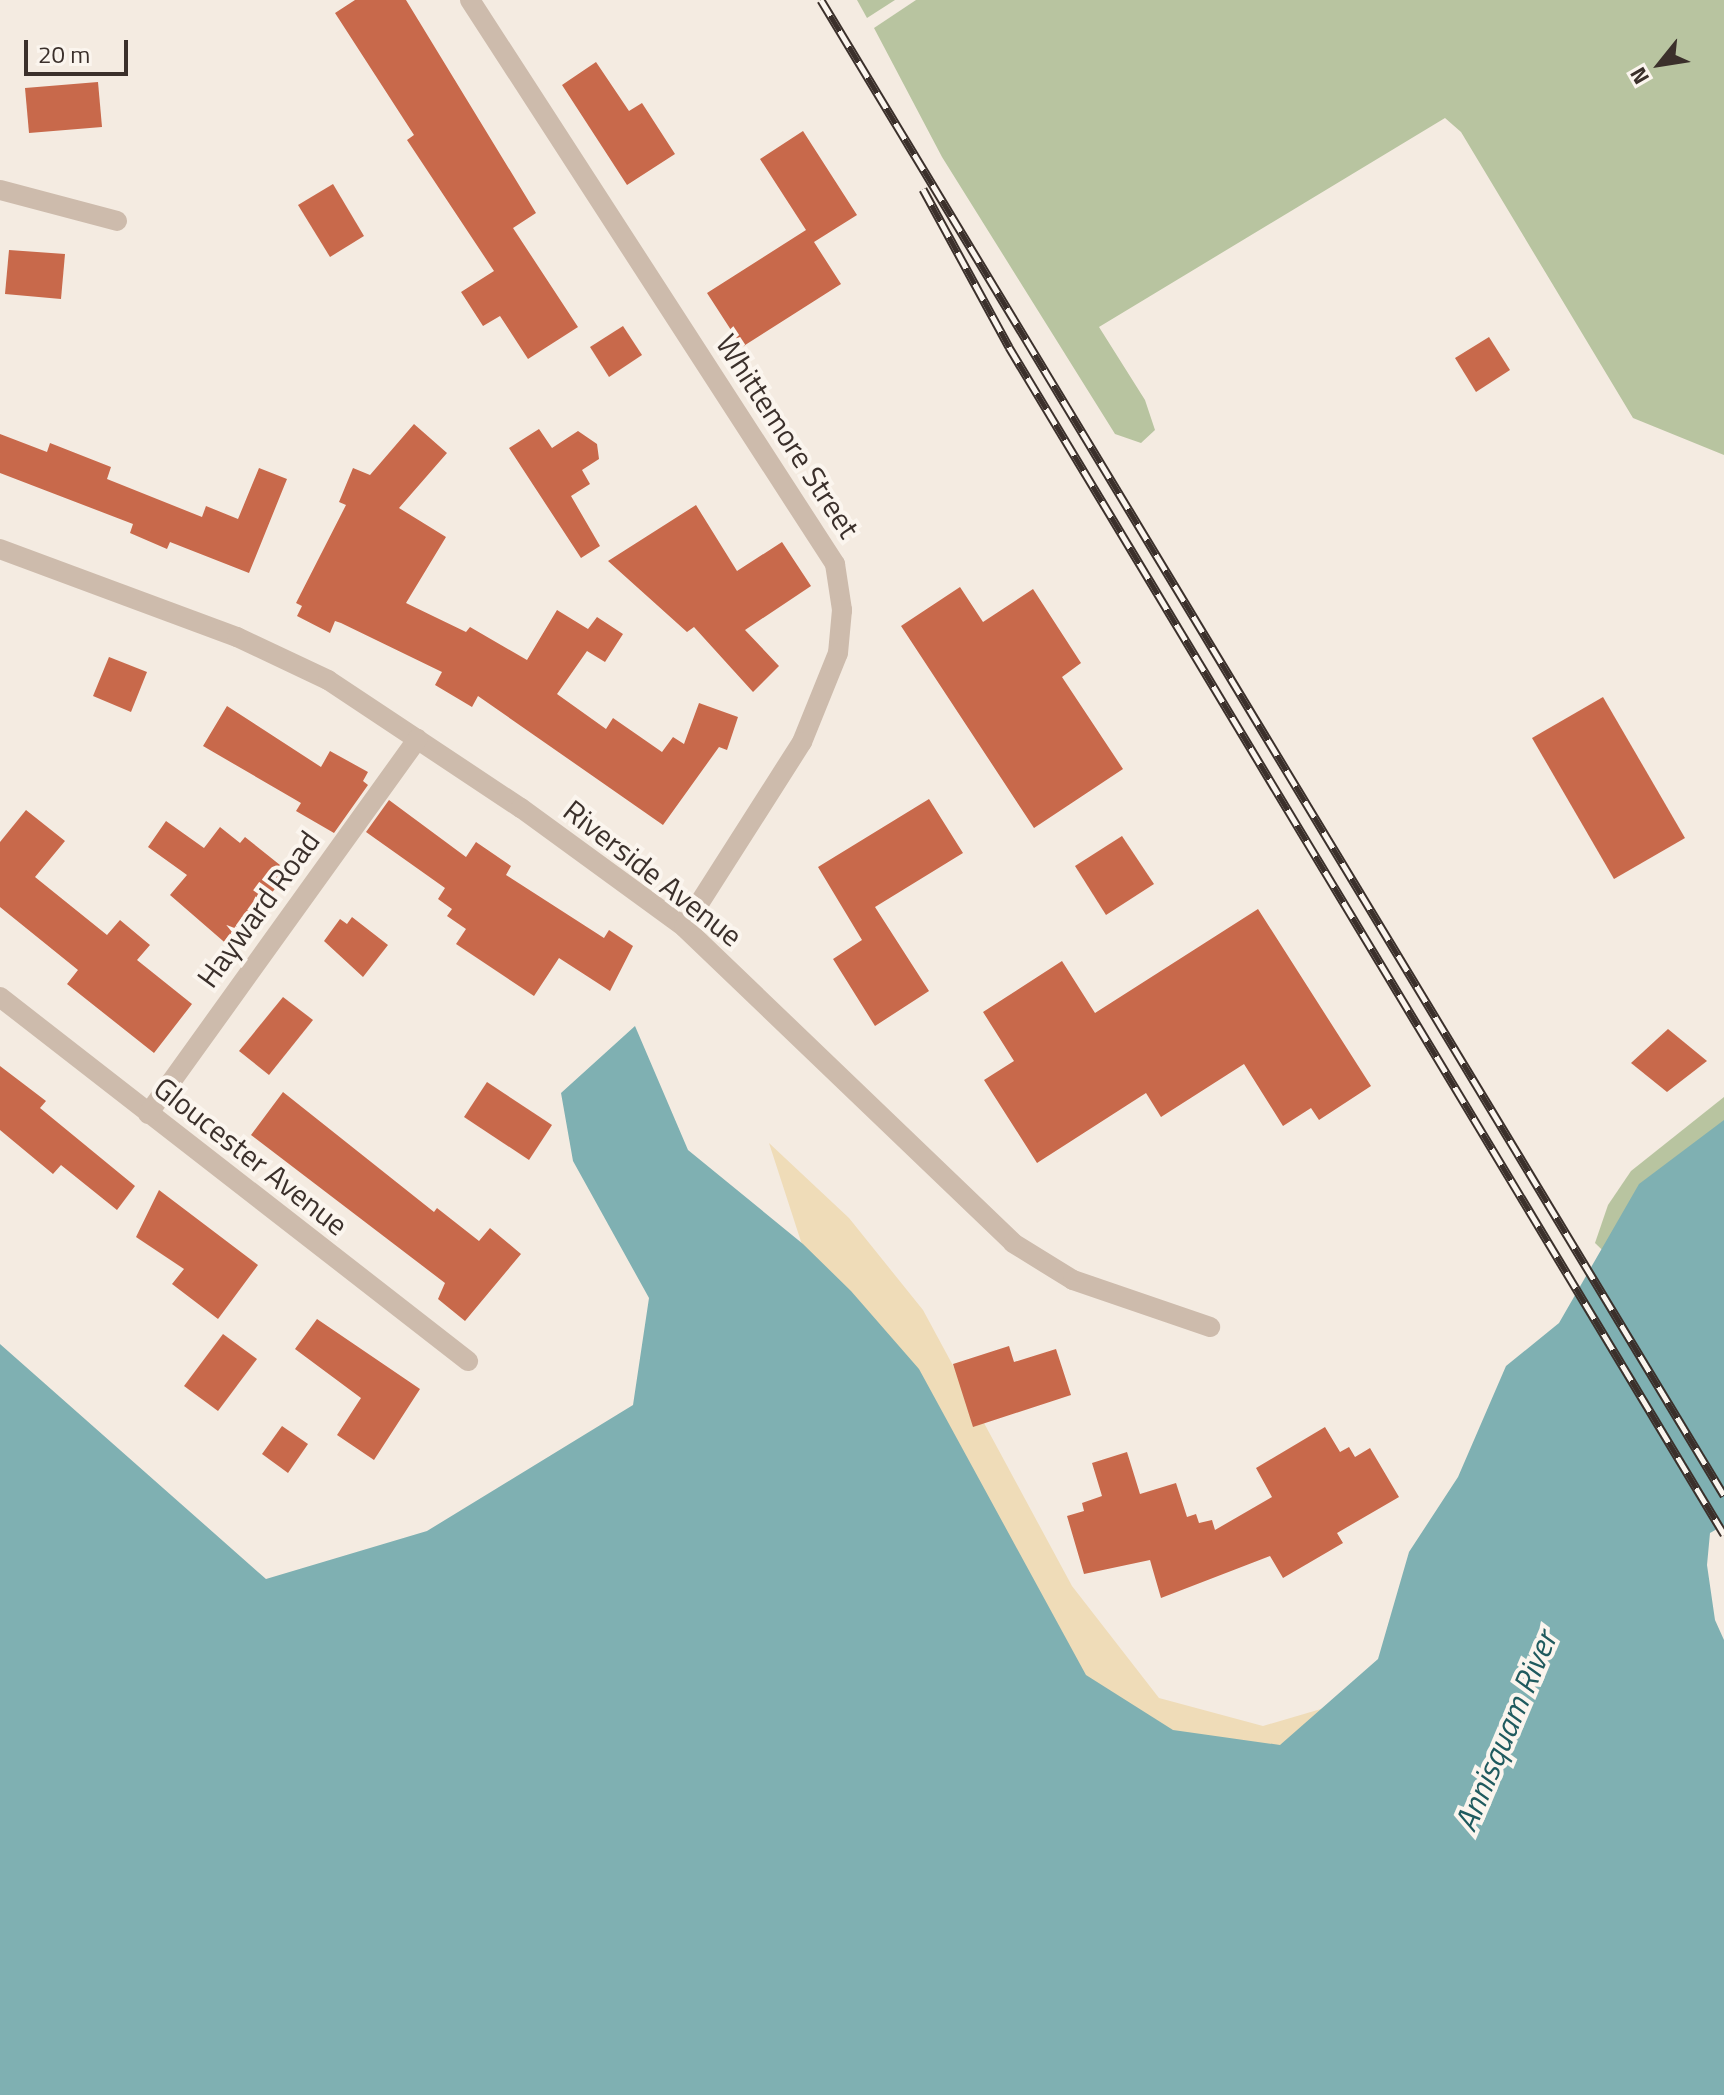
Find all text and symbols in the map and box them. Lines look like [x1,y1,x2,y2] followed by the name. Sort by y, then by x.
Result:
[28,24,132,74] scale bar
[1620,24,1700,104] north arrow
[38,36,90,72] text: 20 m
[1621,61,1658,91] text: N
[709,327,867,545] street label: Whittemore Street
[557,792,749,954] street label: Riverside Avenue
[189,824,327,994] street label: Hayward Road
[147,1069,355,1243] street label: Gloucester Avenue
[1446,1625,1564,1837] water label: Annisquam River

